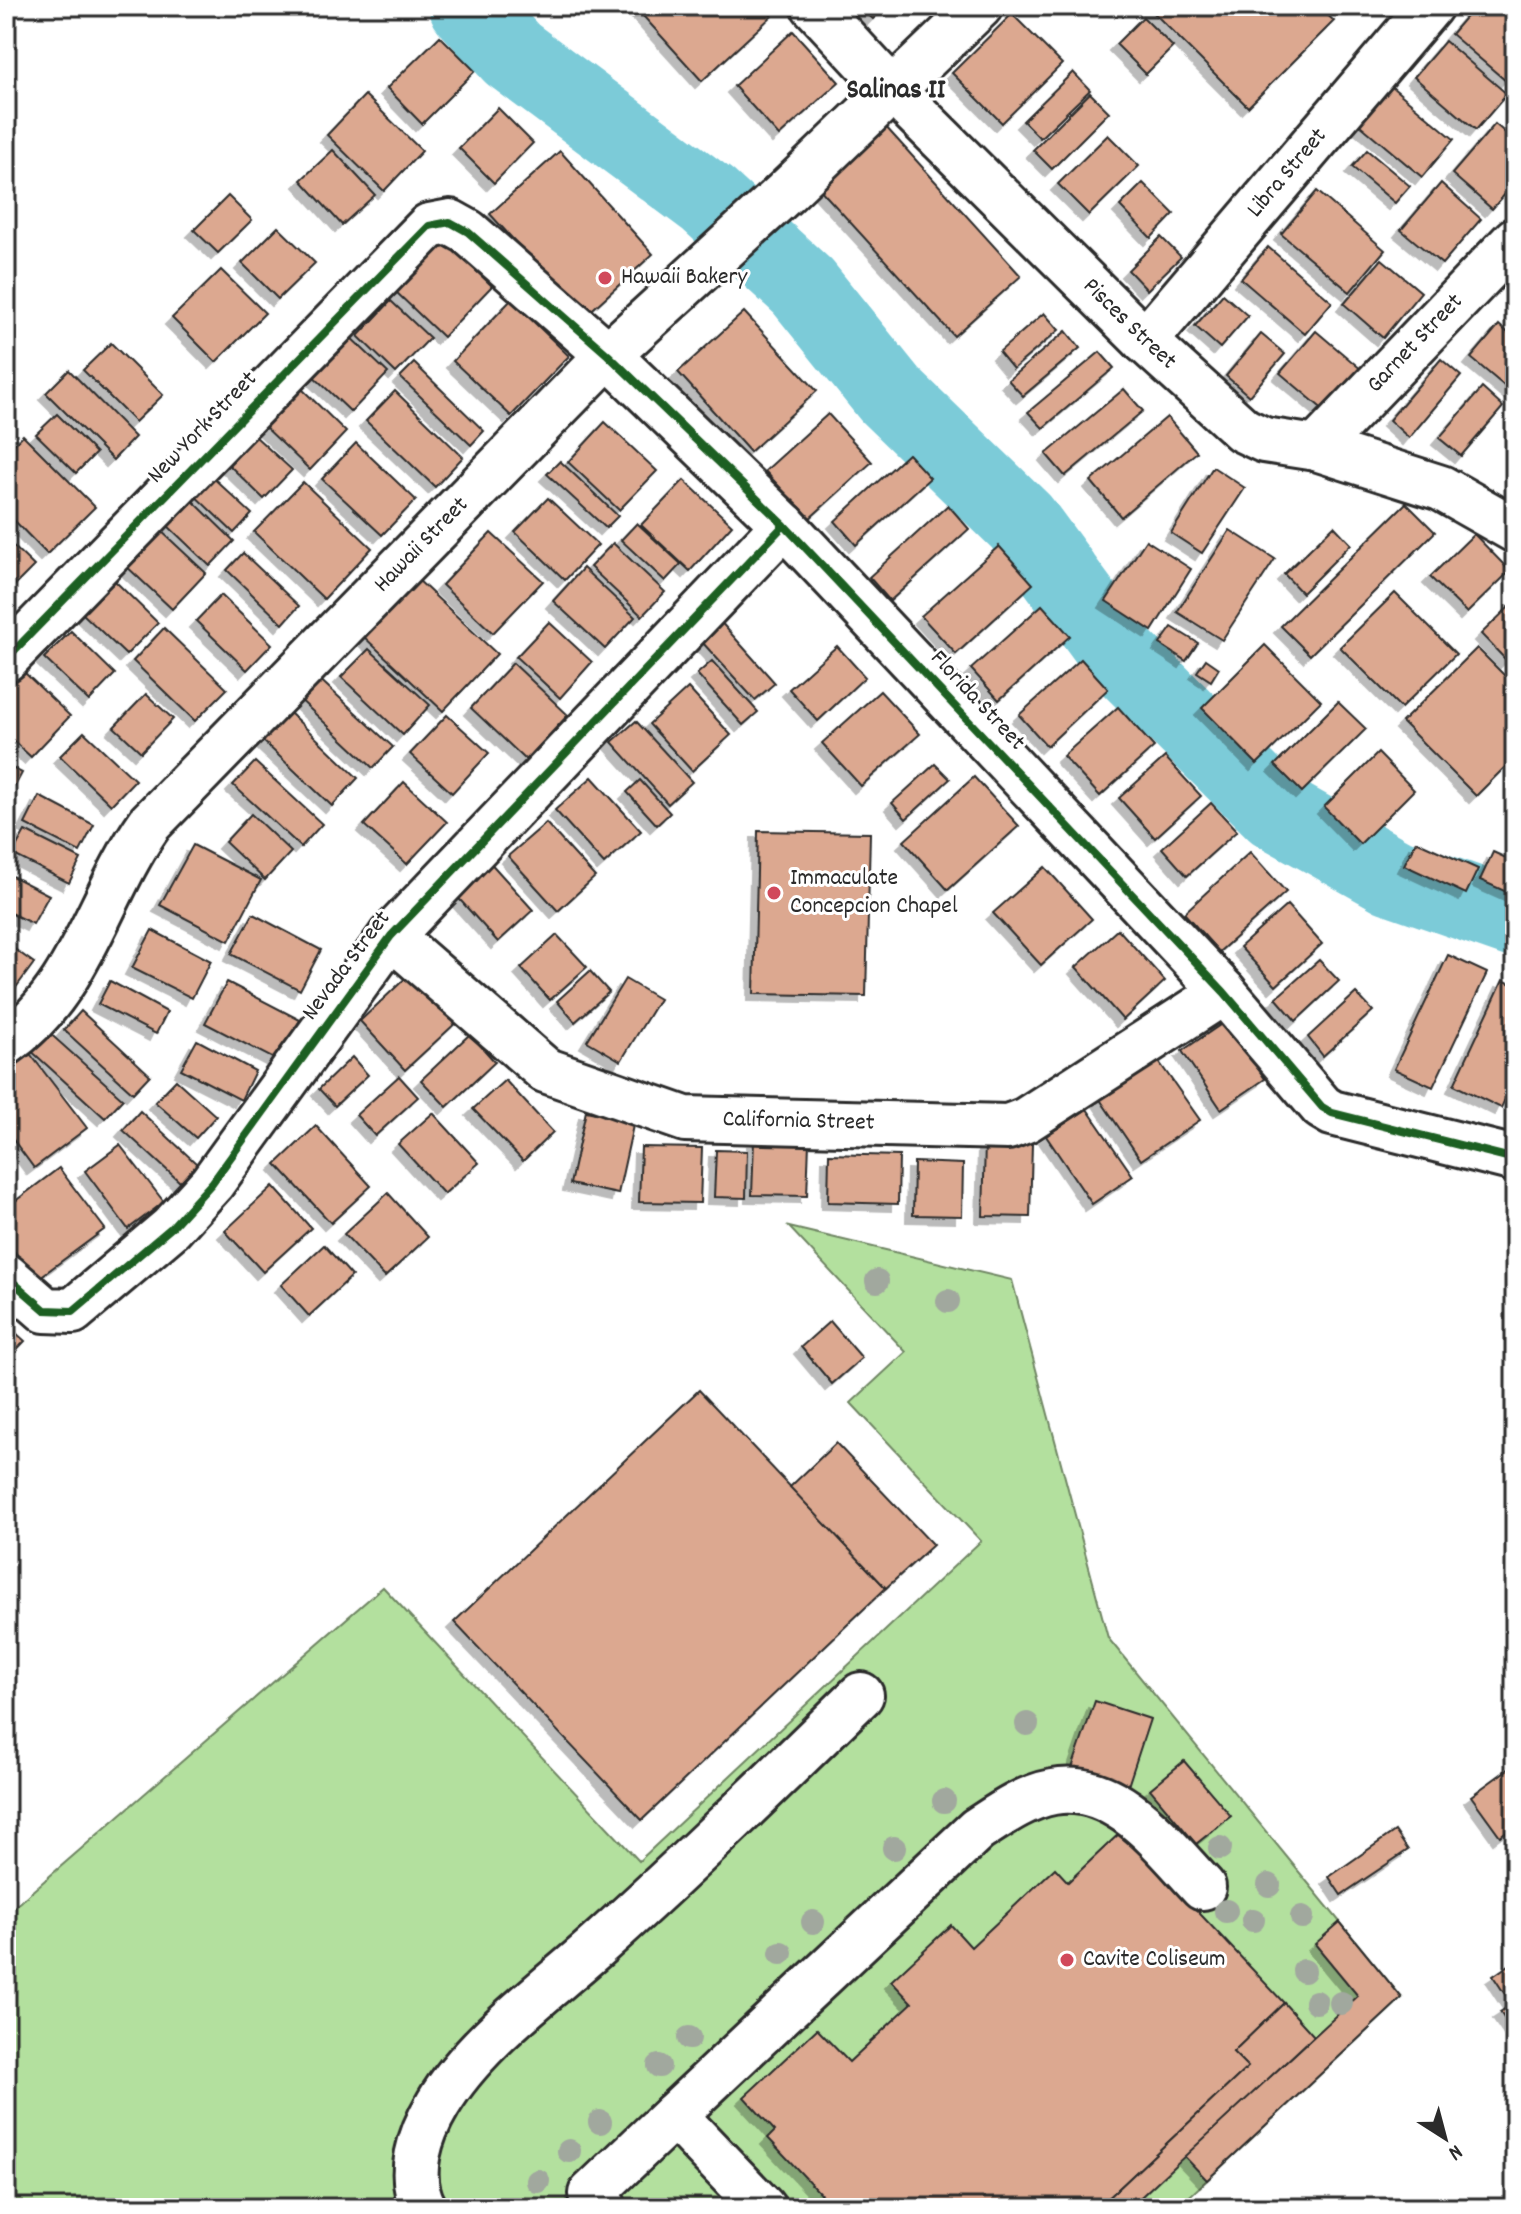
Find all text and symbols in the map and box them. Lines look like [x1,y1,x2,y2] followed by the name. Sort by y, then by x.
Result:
[847,72,946,112] district label: Salinas II
[1239,121,1336,226] street label: Libra Street
[621,261,748,295] place label: Hawaii Bakery
[596,269,614,287] marker: Hawaii Bakery
[1074,271,1184,378] street label: Pisces Street
[1359,286,1472,401] street label: Garnet Street
[140,364,266,492] street label: New York Street
[367,489,477,601] street label: Hawaii Street
[921,643,1033,759] street label: Florida Street
[790,862,958,924] place label: Immaculate Concepcion Chapel
[765,884,783,902] marker: Immaculate Concepcion Chapel
[294,904,400,1028] street label: Nevada Street
[722,1103,875,1141] street label: California Street
[1083,1943,1226,1977] place label: Cavite Coliseum
[1058,1951,1076,1969] marker: Cavite Coliseum
[1405,2098,1485,2178] north arrow
[1441,2136,1468,2167] text: N

